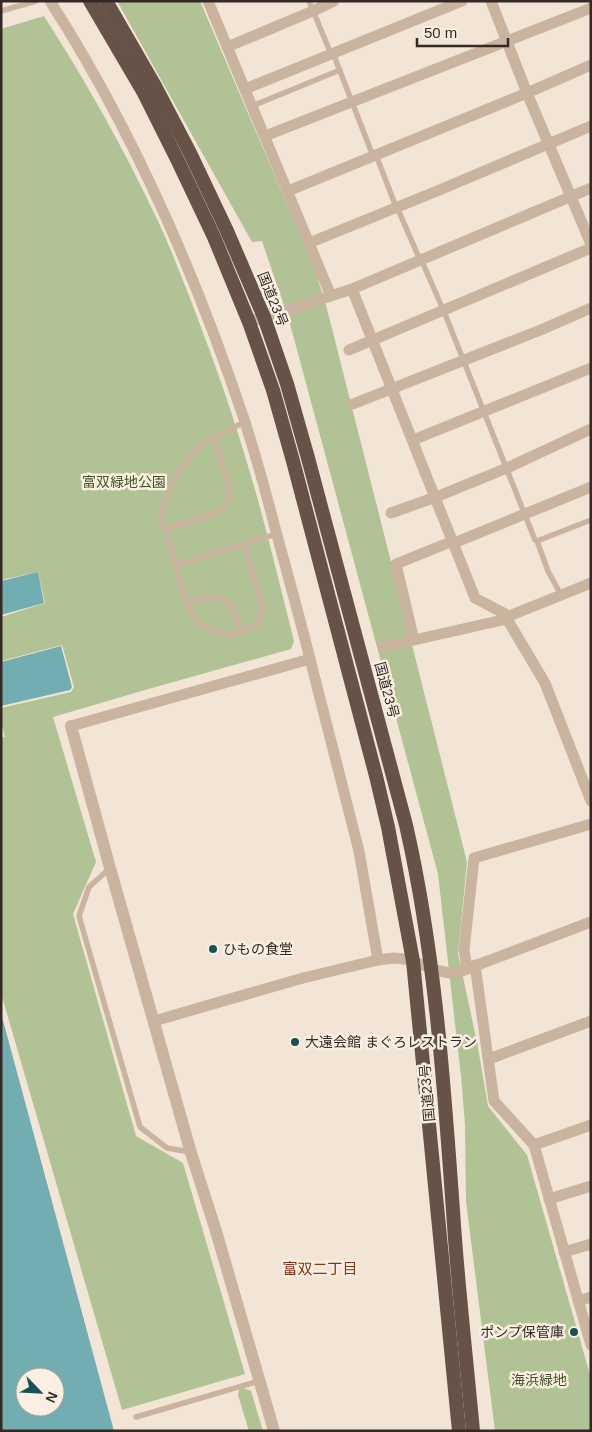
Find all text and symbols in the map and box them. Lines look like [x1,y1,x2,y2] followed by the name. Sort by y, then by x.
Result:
[417,15,508,47] scale bar
[424,24,457,41] text: 50 m
[255,269,291,329] street label: 国道23号
[82,474,166,490] park label: 富双緑地公園
[372,660,402,720] street label: 国道23号
[223,941,293,957] place label: ひもの食堂
[207,943,219,955] marker: ひもの食堂
[305,1034,477,1050] place label: 大遠会館 まぐろレストラン
[289,1036,301,1048] marker: 大遠会館 まぐろレストラン
[417,1064,437,1122] street label: 国道23号
[282,1260,358,1277] district label: 富双二丁目
[480,1324,564,1340] place label: ポンプ保管庫
[568,1326,580,1338] marker: ポンプ保管庫
[15,1367,65,1417] north arrow
[511,1372,567,1388] park label: 海浜緑地
[43,1389,61,1405] text: N

